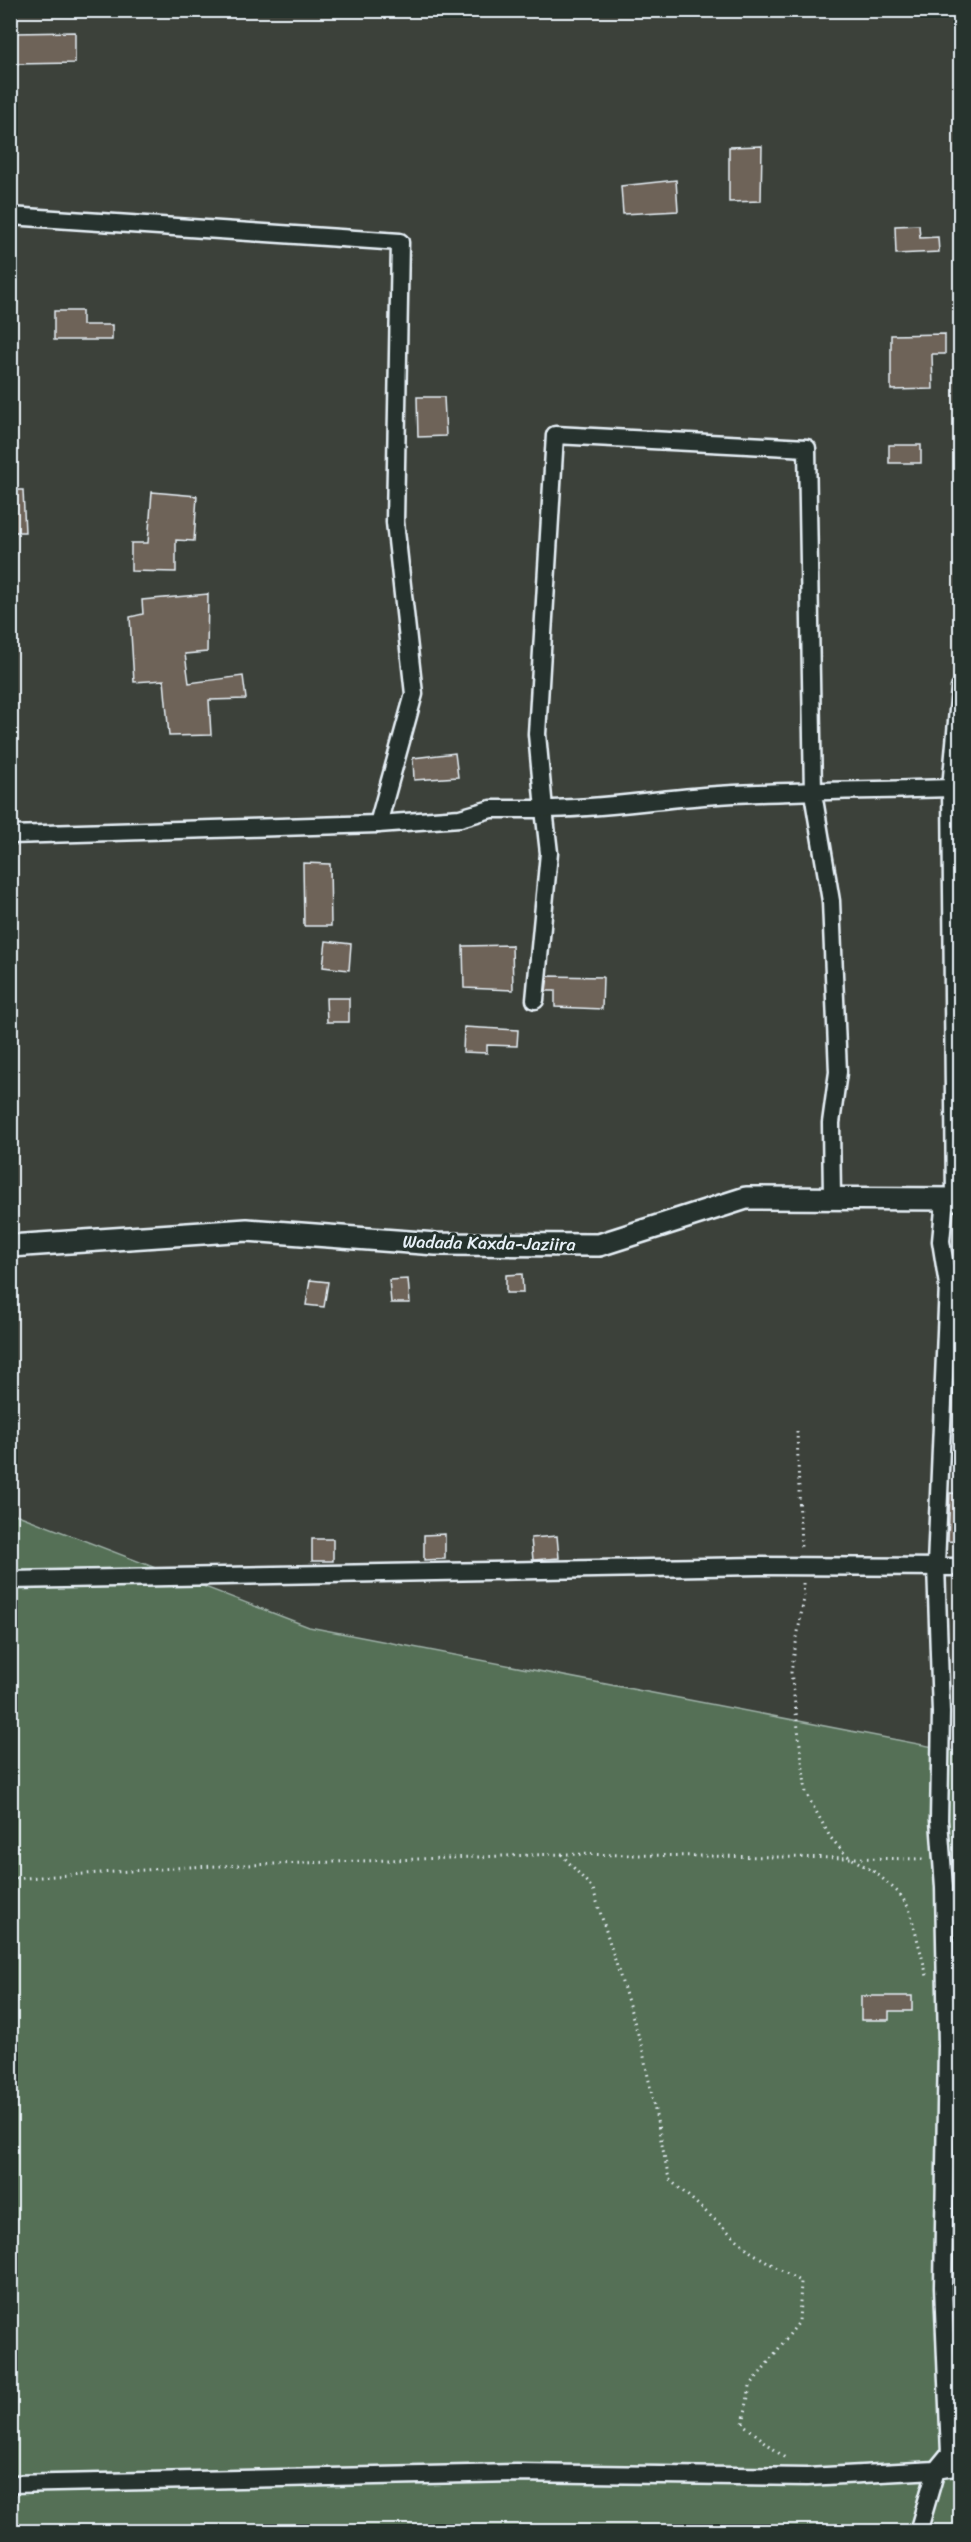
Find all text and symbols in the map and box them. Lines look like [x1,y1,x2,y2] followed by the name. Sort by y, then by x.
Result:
[402,1225,576,1261] street label: Wadada Kaxda-Jaziira

